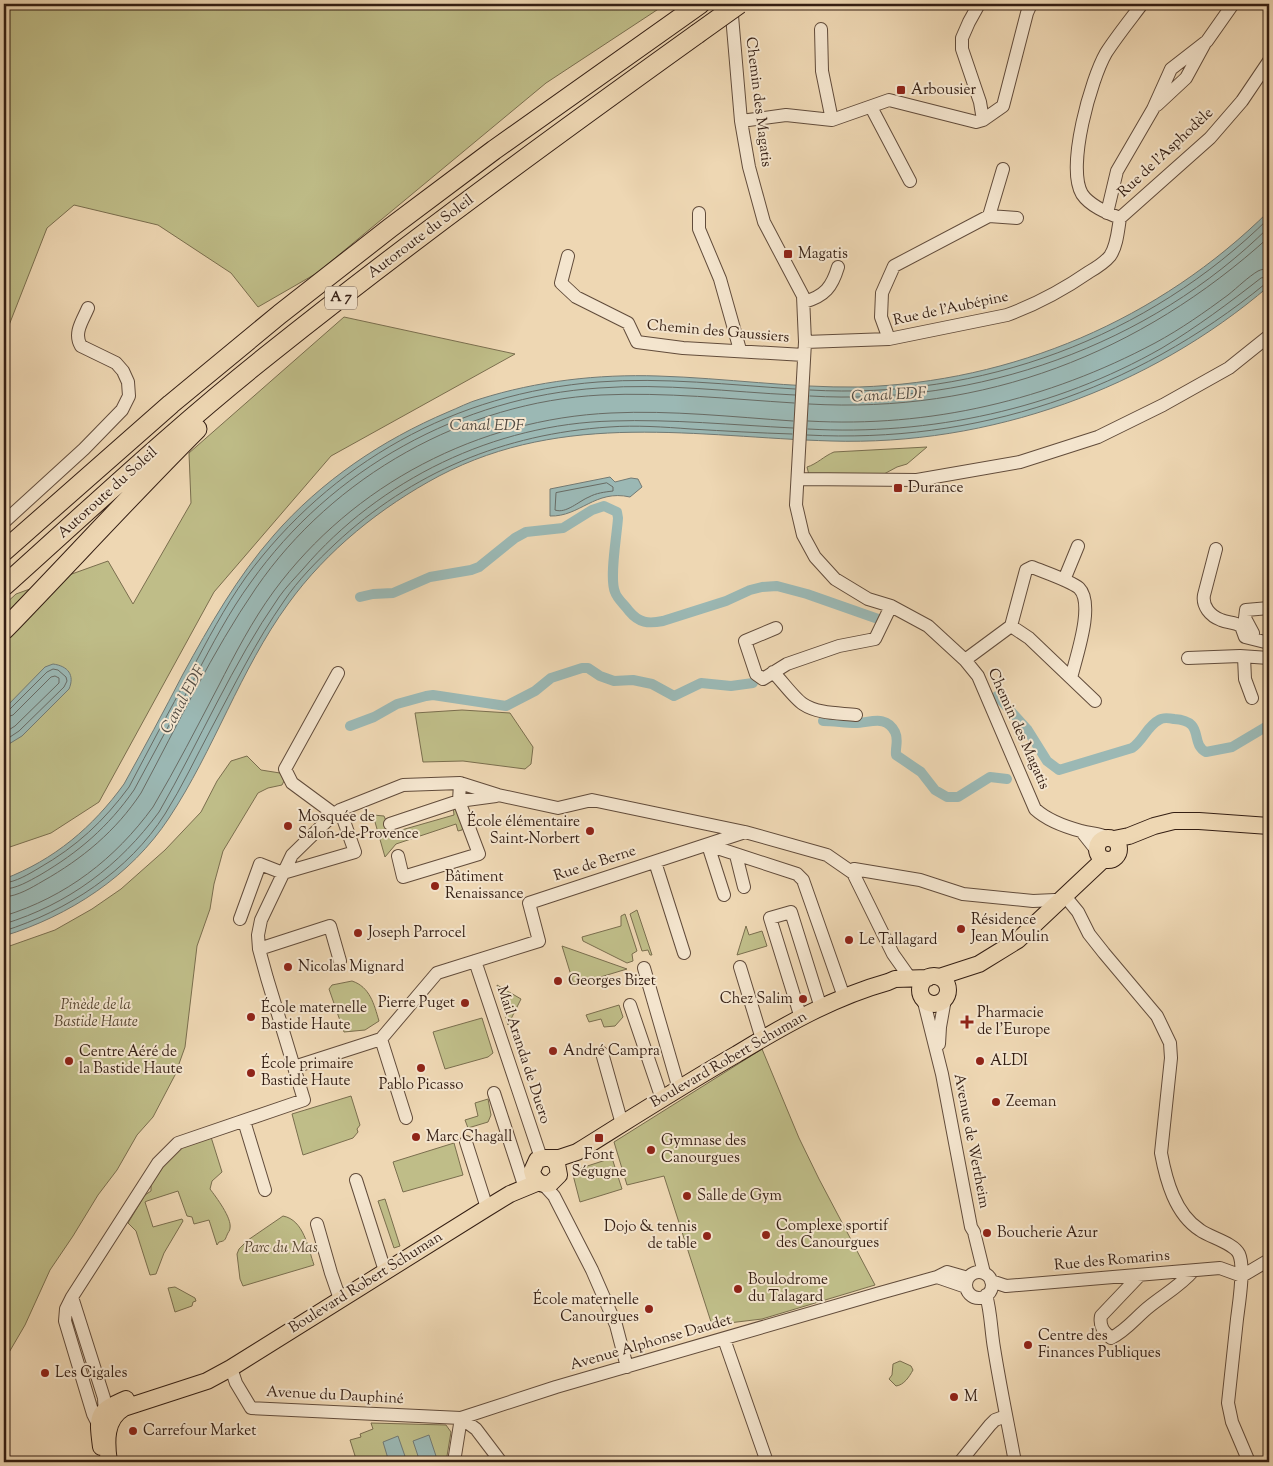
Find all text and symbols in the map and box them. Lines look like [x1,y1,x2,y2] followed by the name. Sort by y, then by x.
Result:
[740,36,776,168] street label: Chemin des Magatis
[911,80,976,101] place label: Arbousier
[895,84,907,96] marker: Arbousier
[1114,103,1218,203] street label: Rue de l'Asphodèle
[364,190,478,284] street label: Autoroute du Soleil
[798,244,848,265] place label: Magatis
[782,248,794,260] marker: Magatis
[325,286,357,310] road number: A 7
[891,287,1011,331] street label: Rue de l'Aubépine
[646,315,790,349] street label: Chemin des Gaussiers
[851,383,928,409] water label: Canal EDF
[449,415,525,438] water label: Canal EDF
[53,442,163,544] street label: Autoroute du Soleil
[908,478,964,499] place label: Durance
[892,482,904,494] marker: Durance
[156,661,213,738] water label: Canal EDF
[982,665,1054,793] street label: Chemin des Magatis
[298,807,419,845] place label: Mosquée de Salon-de-Provence
[467,811,580,850] place label: École élémentaire Saint-Norbert
[282,820,294,832] marker: Mosquée de Salon-de-Provence
[584,825,596,837] marker: École élémentaire Saint-Norbert
[551,841,639,887] street label: Rue de Berne
[445,867,524,905] place label: Bâtiment Renaissance
[429,880,441,892] marker: Bâtiment Renaissance
[970,910,1049,948] place label: Résidence Jean Moulin
[367,923,466,944] place label: Joseph Parrocel
[955,923,967,935] marker: Résidence Jean Moulin
[352,927,364,939] marker: Joseph Parrocel
[859,930,938,951] place label: Le Tallagard
[843,934,855,946] marker: Le Tallagard
[298,957,405,978] place label: Nicolas Mignard
[282,961,294,973] marker: Nicolas Mignard
[568,971,656,992] place label: Georges Bizet
[552,975,564,987] marker: Georges Bizet
[491,983,555,1127] street label: Mail Aranda de Duero
[720,989,794,1010] place label: Chez Salim
[378,993,455,1014] place label: Pierre Puget
[797,993,809,1005] marker: Chez Salim
[54,995,138,1033] park label: Pinède de la Bastide Haute
[261,997,367,1036] place label: École maternelle Bastide Haute
[459,997,471,1009] marker: Pierre Puget
[977,1003,1050,1041] place label: Pharmacie de l'Europe
[647,1006,811,1113] street label: Boulevard Robert Schuman
[245,1011,257,1023] marker: École maternelle Bastide Haute
[961,1016,973,1028] marker: Pharmacie de l'Europe
[563,1041,660,1062] place label: André Campra
[79,1042,183,1080] place label: Centre Aéré de la Bastide Haute
[547,1045,559,1057] marker: André Campra
[990,1051,1028,1072] place label: ALDI
[261,1053,354,1092] place label: École primaire Bastide Haute
[63,1055,75,1067] marker: Centre Aéré de la Bastide Haute
[974,1055,986,1067] marker: ALDI
[415,1062,427,1074] marker: Pablo Picasso
[245,1067,257,1079] marker: École primaire Bastide Haute
[948,1072,994,1211] street label: Avenue de Wertheim
[379,1075,463,1096] place label: Pablo Picasso
[1006,1092,1057,1113] place label: Zeeman
[990,1096,1002,1108] marker: Zeeman
[426,1127,512,1148] place label: Marc Chagall
[410,1131,422,1143] marker: Marc Chagall
[661,1131,746,1169] place label: Gymnase des Canourgues
[593,1132,605,1144] marker: Font Ségugne
[645,1144,657,1156] marker: Gymnase des Canourgues
[572,1145,626,1183] place label: Font Ségugne
[697,1186,783,1207] place label: Salle de Gym
[681,1190,693,1202] marker: Salle de Gym
[776,1216,889,1254] place label: Complexe sportif des Canourgues
[604,1217,697,1255] place label: Dojo & tennis de table
[997,1223,1098,1244] place label: Boucherie Azur
[285,1227,447,1339] street label: Boulevard Robert Schuman
[981,1227,993,1239] marker: Boucherie Azur
[760,1229,772,1241] marker: Complexe sportif des Canourgues
[701,1230,713,1242] marker: Dojo & tennis de table
[244,1238,318,1259] park label: Parc du Mas
[1053,1245,1171,1277] street label: Rue des Romarins
[748,1270,828,1308] place label: Boulodrome du Talagard
[732,1283,744,1295] marker: Boulodrome du Talagard
[533,1289,639,1328] place label: École maternelle Canourgues
[643,1303,655,1315] marker: École maternelle Canourgues
[568,1310,734,1376] street label: Avenue Alphonse Daudet
[1038,1326,1161,1364] place label: Centre des Finances Publiques
[1022,1339,1034,1351] marker: Centre des Finances Publiques
[55,1363,127,1384] place label: Les Cigales
[39,1367,51,1379] marker: Les Cigales
[266,1382,404,1410] street label: Avenue du Dauphiné
[964,1387,978,1408] place label: M
[948,1391,960,1403] marker: M
[143,1421,256,1442] place label: Carrefour Market
[127,1425,139,1437] marker: Carrefour Market

